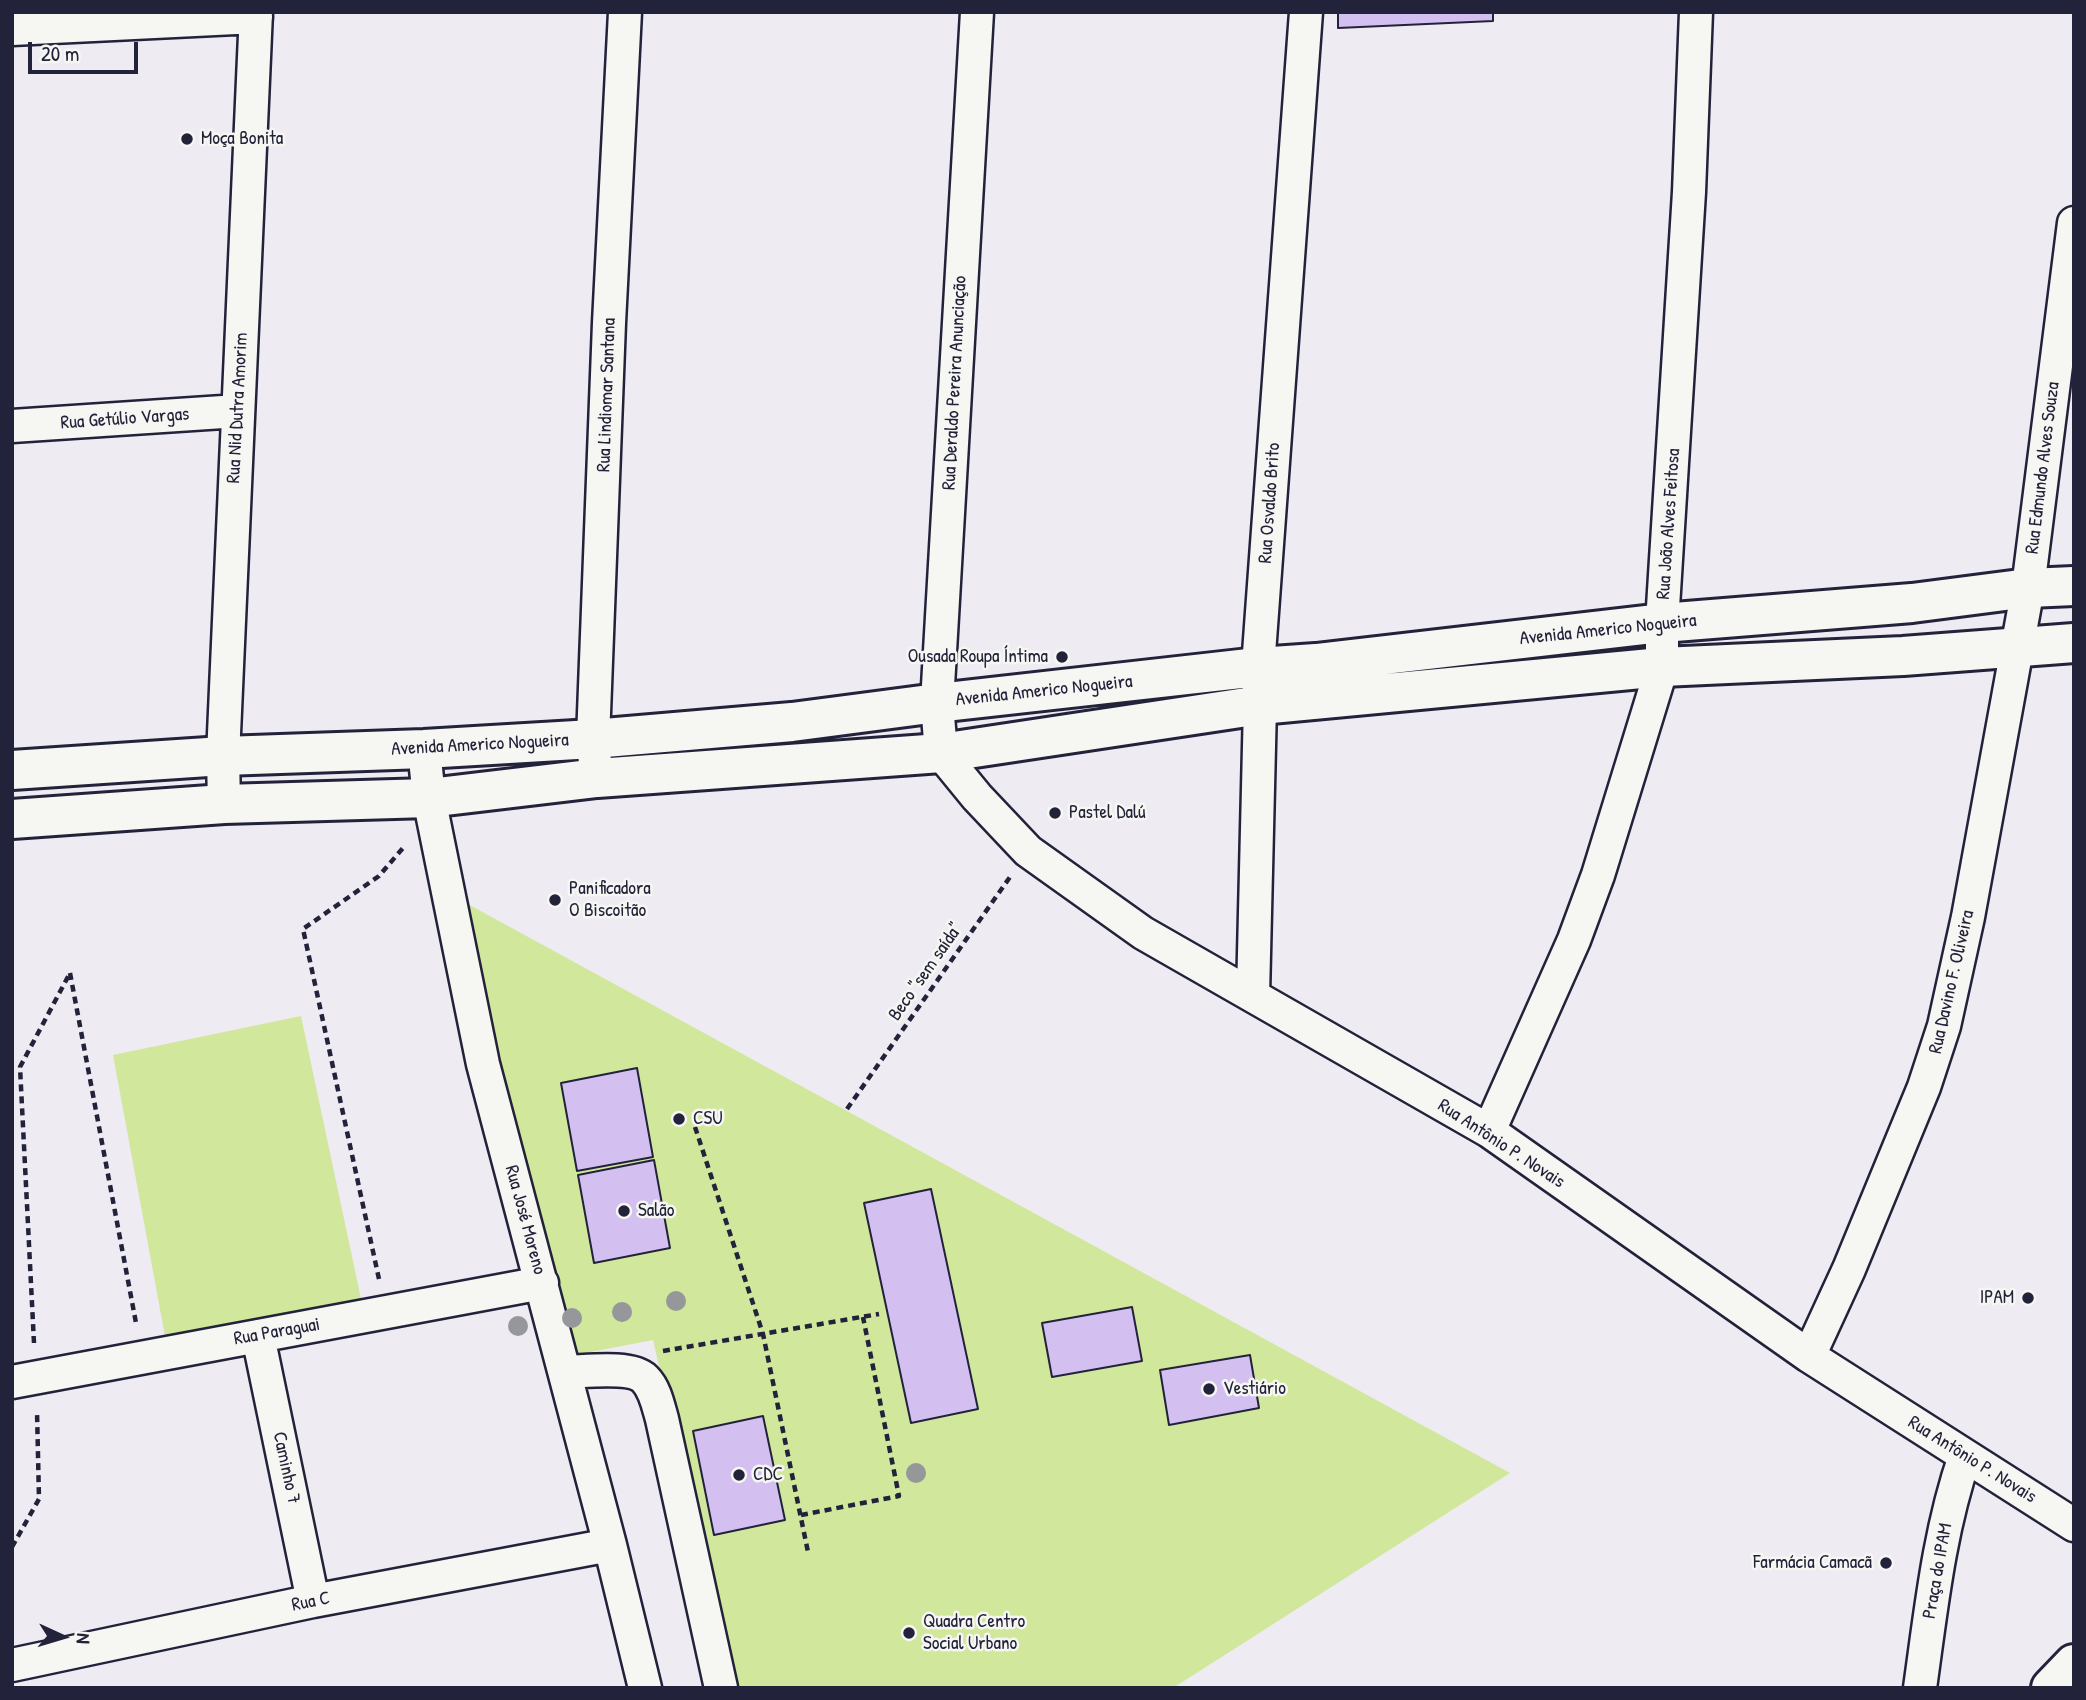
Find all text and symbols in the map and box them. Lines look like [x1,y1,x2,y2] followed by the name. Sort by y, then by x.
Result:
[32,28,142,72] scale bar
[41,39,79,68] text: 20 m
[201,128,283,150] place label: Moça Bonita
[179,131,195,147] marker: Moça Bonita
[938,275,972,491] street label: Rua Deraldo Pereira Anunciação
[593,318,621,472] street label: Rua Lindiomar Santana
[223,332,253,484] street label: Rua Nid Dutra Amorim
[2021,381,2065,555] street label: Rua Edmundo Alves Souza
[60,403,190,435] street label: Rua Getúlio Vargas
[1254,442,1286,564] street label: Rua Osvaldo Brito
[1652,448,1686,600] street label: Rua João Alves Feitosa
[1518,609,1698,651] street label: Avenida Americo Nogueira
[908,646,1048,668] place label: Ousada Roupa Íntima
[1054,649,1070,665] marker: Ousada Roupa Íntima
[954,670,1134,712] street label: Avenida Americo Nogueira
[391,729,569,761] street label: Avenida Americo Nogueira
[1069,802,1146,824] place label: Pastel Dalú
[1047,805,1063,821] marker: Pastel Dalú
[569,878,651,922] place label: Panificadora O Biscoitão
[547,892,563,908] marker: Panificadora O Biscoitão
[1924,908,1980,1056] street label: Rua Davino F. Oliveira
[884,919,968,1025] street label: Beco "sem saída"
[1433,1094,1569,1194] street label: Rua Antônio P. Novais
[693,1108,723,1130] place label: CSU
[671,1111,687,1127] marker: CSU
[499,1163,551,1277] street label: Rua José Moreno
[638,1200,674,1222] place label: Salão
[616,1203,632,1219] marker: Salão
[1980,1287,2014,1309] place label: IPAM
[2020,1290,2036,1306] marker: IPAM
[232,1313,322,1351] street label: Rua Paraguai
[1223,1378,1286,1400] place label: Vestiário
[1201,1381,1217,1397] marker: Vestiário
[1904,1411,2040,1509] street label: Rua Antônio P. Novais
[267,1430,305,1506] street label: Caminho 7
[753,1464,783,1486] place label: CDC
[731,1467,747,1483] marker: CDC
[1918,1521,1958,1621] street label: Praça do IPAM
[1753,1552,1872,1574] place label: Farmácia Camacã
[1878,1555,1894,1571] marker: Farmácia Camacã
[290,1587,332,1617] street label: Rua C
[28,1602,98,1672] north arrow
[923,1611,1025,1655] place label: Quadra Centro Social Urbano
[901,1625,917,1641] marker: Quadra Centro Social Urbano
[71,1633,97,1644] text: N

